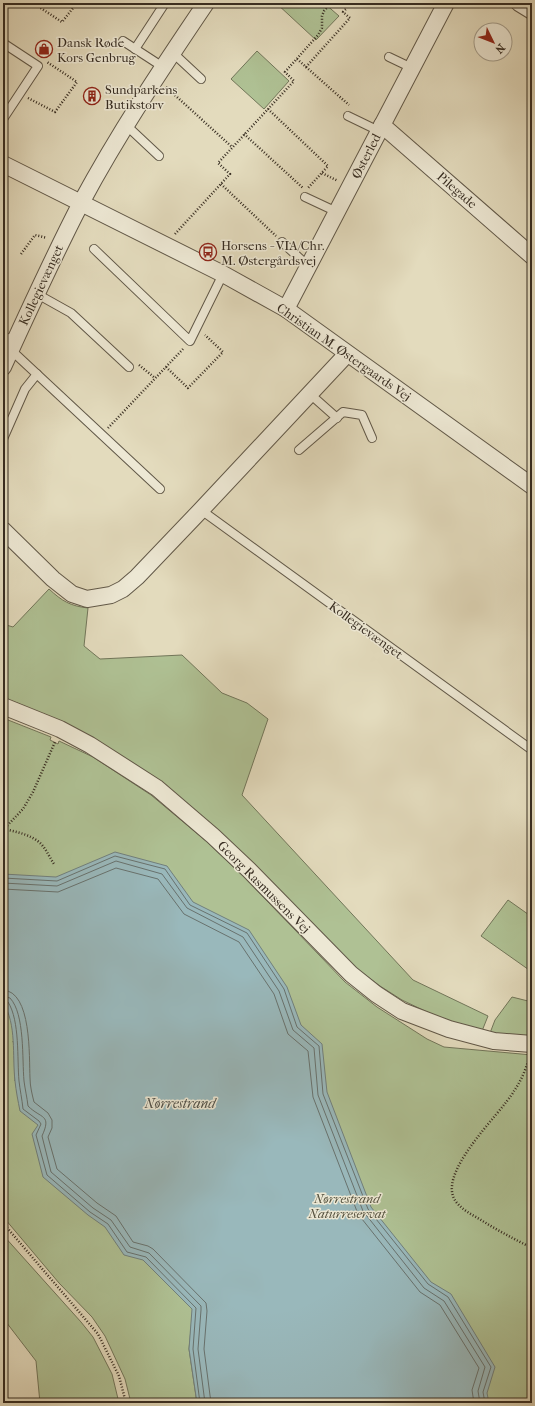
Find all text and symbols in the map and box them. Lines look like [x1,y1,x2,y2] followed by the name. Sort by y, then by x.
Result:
[473,22,513,62] north arrow
[57,35,137,65] place label: Dansk Røde Kors Genbrug
[34,39,54,59] shop icon: Dansk Røde Kors Genbrug
[492,41,508,56] text: N
[105,82,178,112] place label: Sundparkens Butikstorv
[82,86,102,106] building icon: Sundparkens Butikstorv
[348,130,384,181] street label: Østerled
[434,169,480,212] street label: Pilegade
[221,238,325,268] place label: Horsens - VIA/Chr. M. Østergårdsvej
[16,242,66,328] street label: Kollegievænget
[198,242,218,262] bus stop icon: Horsens - VIA/Chr. M. Østergårdsvej
[274,300,414,404] street label: Christian M. Østergaards Vej
[326,598,406,662] street label: Kollegievænget
[215,838,313,936] street label: Georg Rasmussens Vej
[144,1095,217,1112] water label: Nørrestrand
[308,1191,386,1221] park label: Nørrestrand Naturreservat

